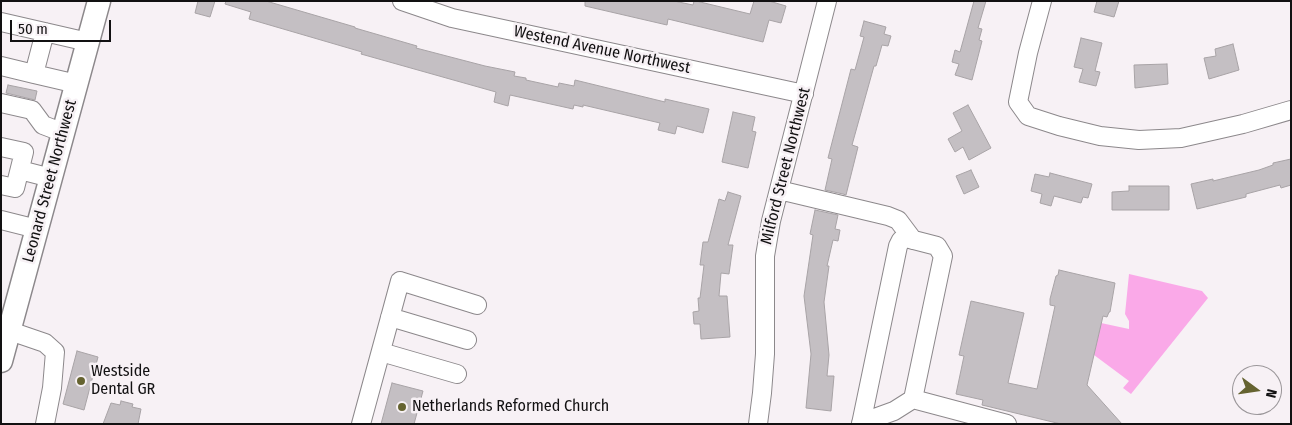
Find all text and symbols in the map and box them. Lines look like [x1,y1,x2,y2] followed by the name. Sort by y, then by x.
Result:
[12,10,114,42] scale bar
[18,20,48,38] text: 50 m
[512,22,692,78] street label: Westend Avenue Northwest
[757,85,815,247] street label: Milford Street Northwest
[19,98,81,264] street label: Leonard Street Northwest
[91,362,155,400] place label: Westside Dental GR
[1232,365,1282,415] north arrow
[75,375,87,387] marker: Westside Dental GR
[1262,387,1280,400] text: N
[412,397,609,417] place label: Netherlands Reformed Church
[396,401,408,413] marker: Netherlands Reformed Church

